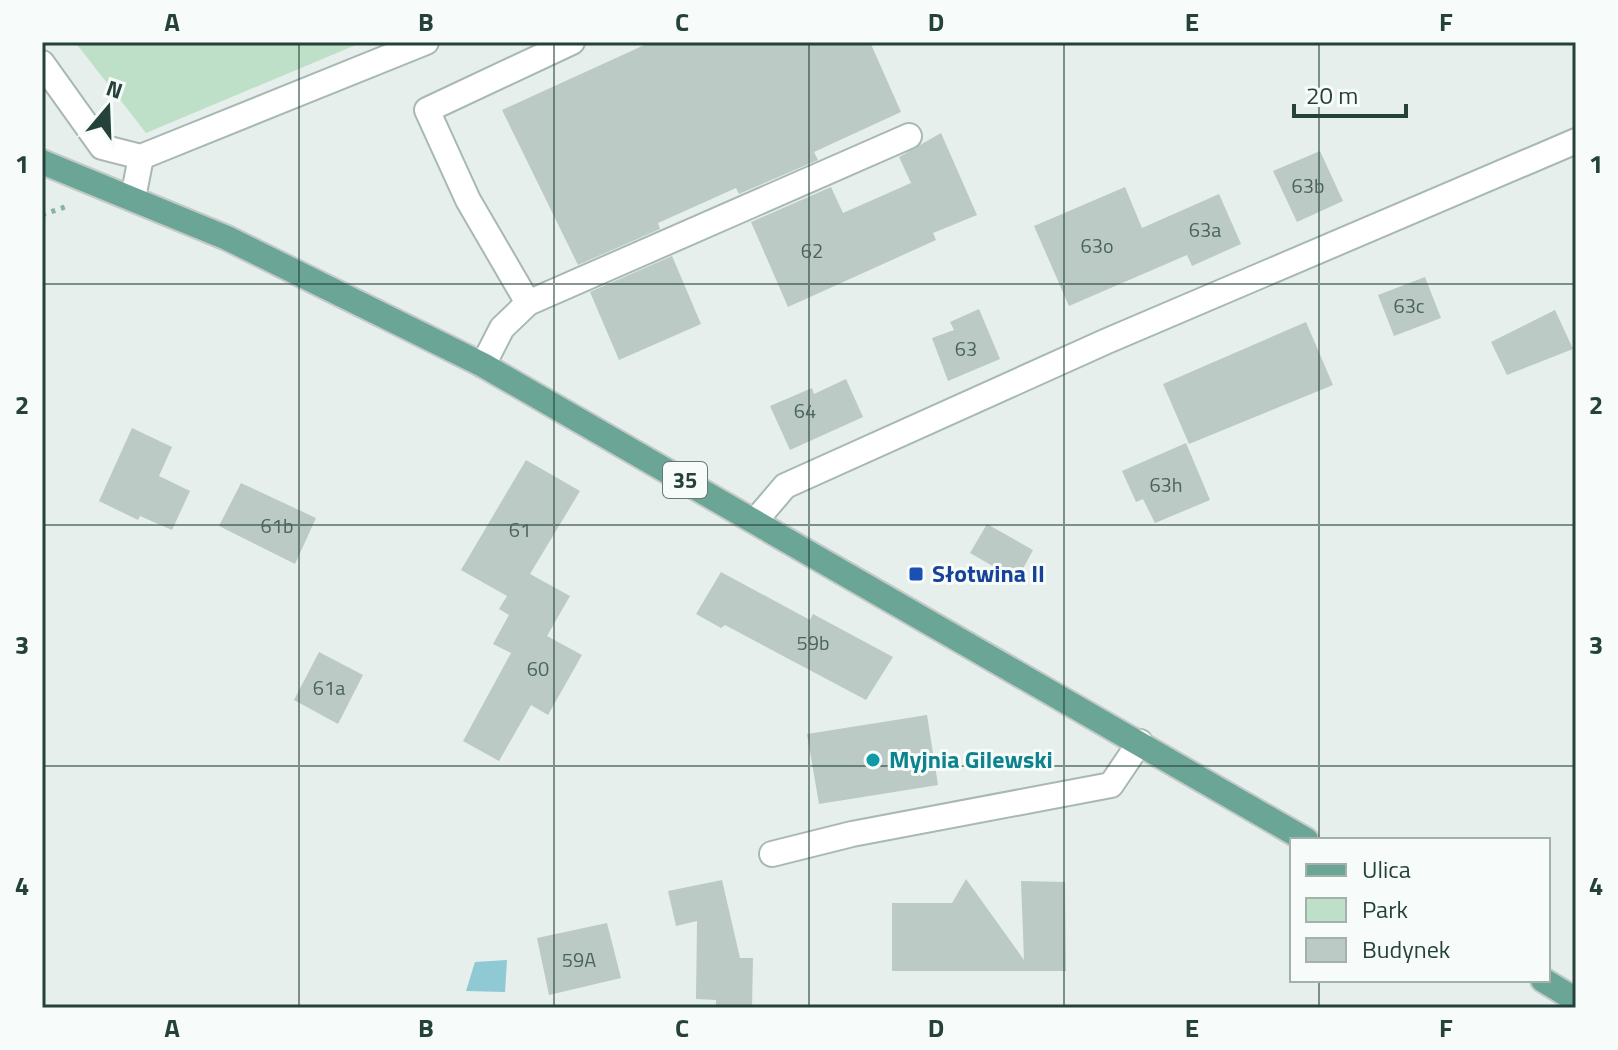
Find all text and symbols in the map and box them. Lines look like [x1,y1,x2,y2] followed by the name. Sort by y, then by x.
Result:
[164,2,180,41] text: A
[418,2,434,41] text: B
[675,2,689,41] text: C
[928,2,944,41] text: D
[1185,2,1199,41] text: E
[1439,2,1453,41] text: F
[68,68,148,148] north arrow
[1294,68,1406,118] scale bar
[102,71,127,108] text: N
[1306,77,1358,113] text: 20 m
[15,144,29,183] text: 1
[1589,144,1603,183] text: 1
[1292,170,1324,201] house number: 63b
[1189,214,1221,245] house number: 63a
[1081,230,1113,261] house number: 63o
[801,235,823,266] house number: 62
[1393,290,1425,321] house number: 63c
[955,333,977,364] house number: 63
[15,385,29,424] text: 2
[1589,385,1603,424] text: 2
[794,395,816,426] house number: 64
[663,462,707,498] road number: 35
[1149,469,1183,500] house number: 63h
[261,510,293,541] house number: 61b
[509,514,531,545] house number: 61
[932,555,1045,591] place label: Słotwina II
[907,565,925,583] marker: Słotwina II
[15,625,29,664] text: 3
[1589,625,1603,664] text: 3
[797,627,829,658] house number: 59b
[527,653,549,684] house number: 60
[313,672,345,703] house number: 61a
[889,741,1053,777] place label: Myjnia Gilewski
[864,751,882,769] marker: Myjnia Gilewski
[1290,838,1550,982] legend
[1362,851,1411,887] text: Ulica
[15,866,29,905] text: 4
[1589,866,1603,905] text: 4
[1362,891,1408,927] text: Park
[1362,931,1451,967] text: Budynek
[562,944,596,975] house number: 59A
[164,1008,180,1047] text: A
[418,1008,434,1047] text: B
[675,1008,689,1047] text: C
[928,1008,944,1047] text: D
[1185,1008,1199,1047] text: E
[1439,1008,1453,1047] text: F

